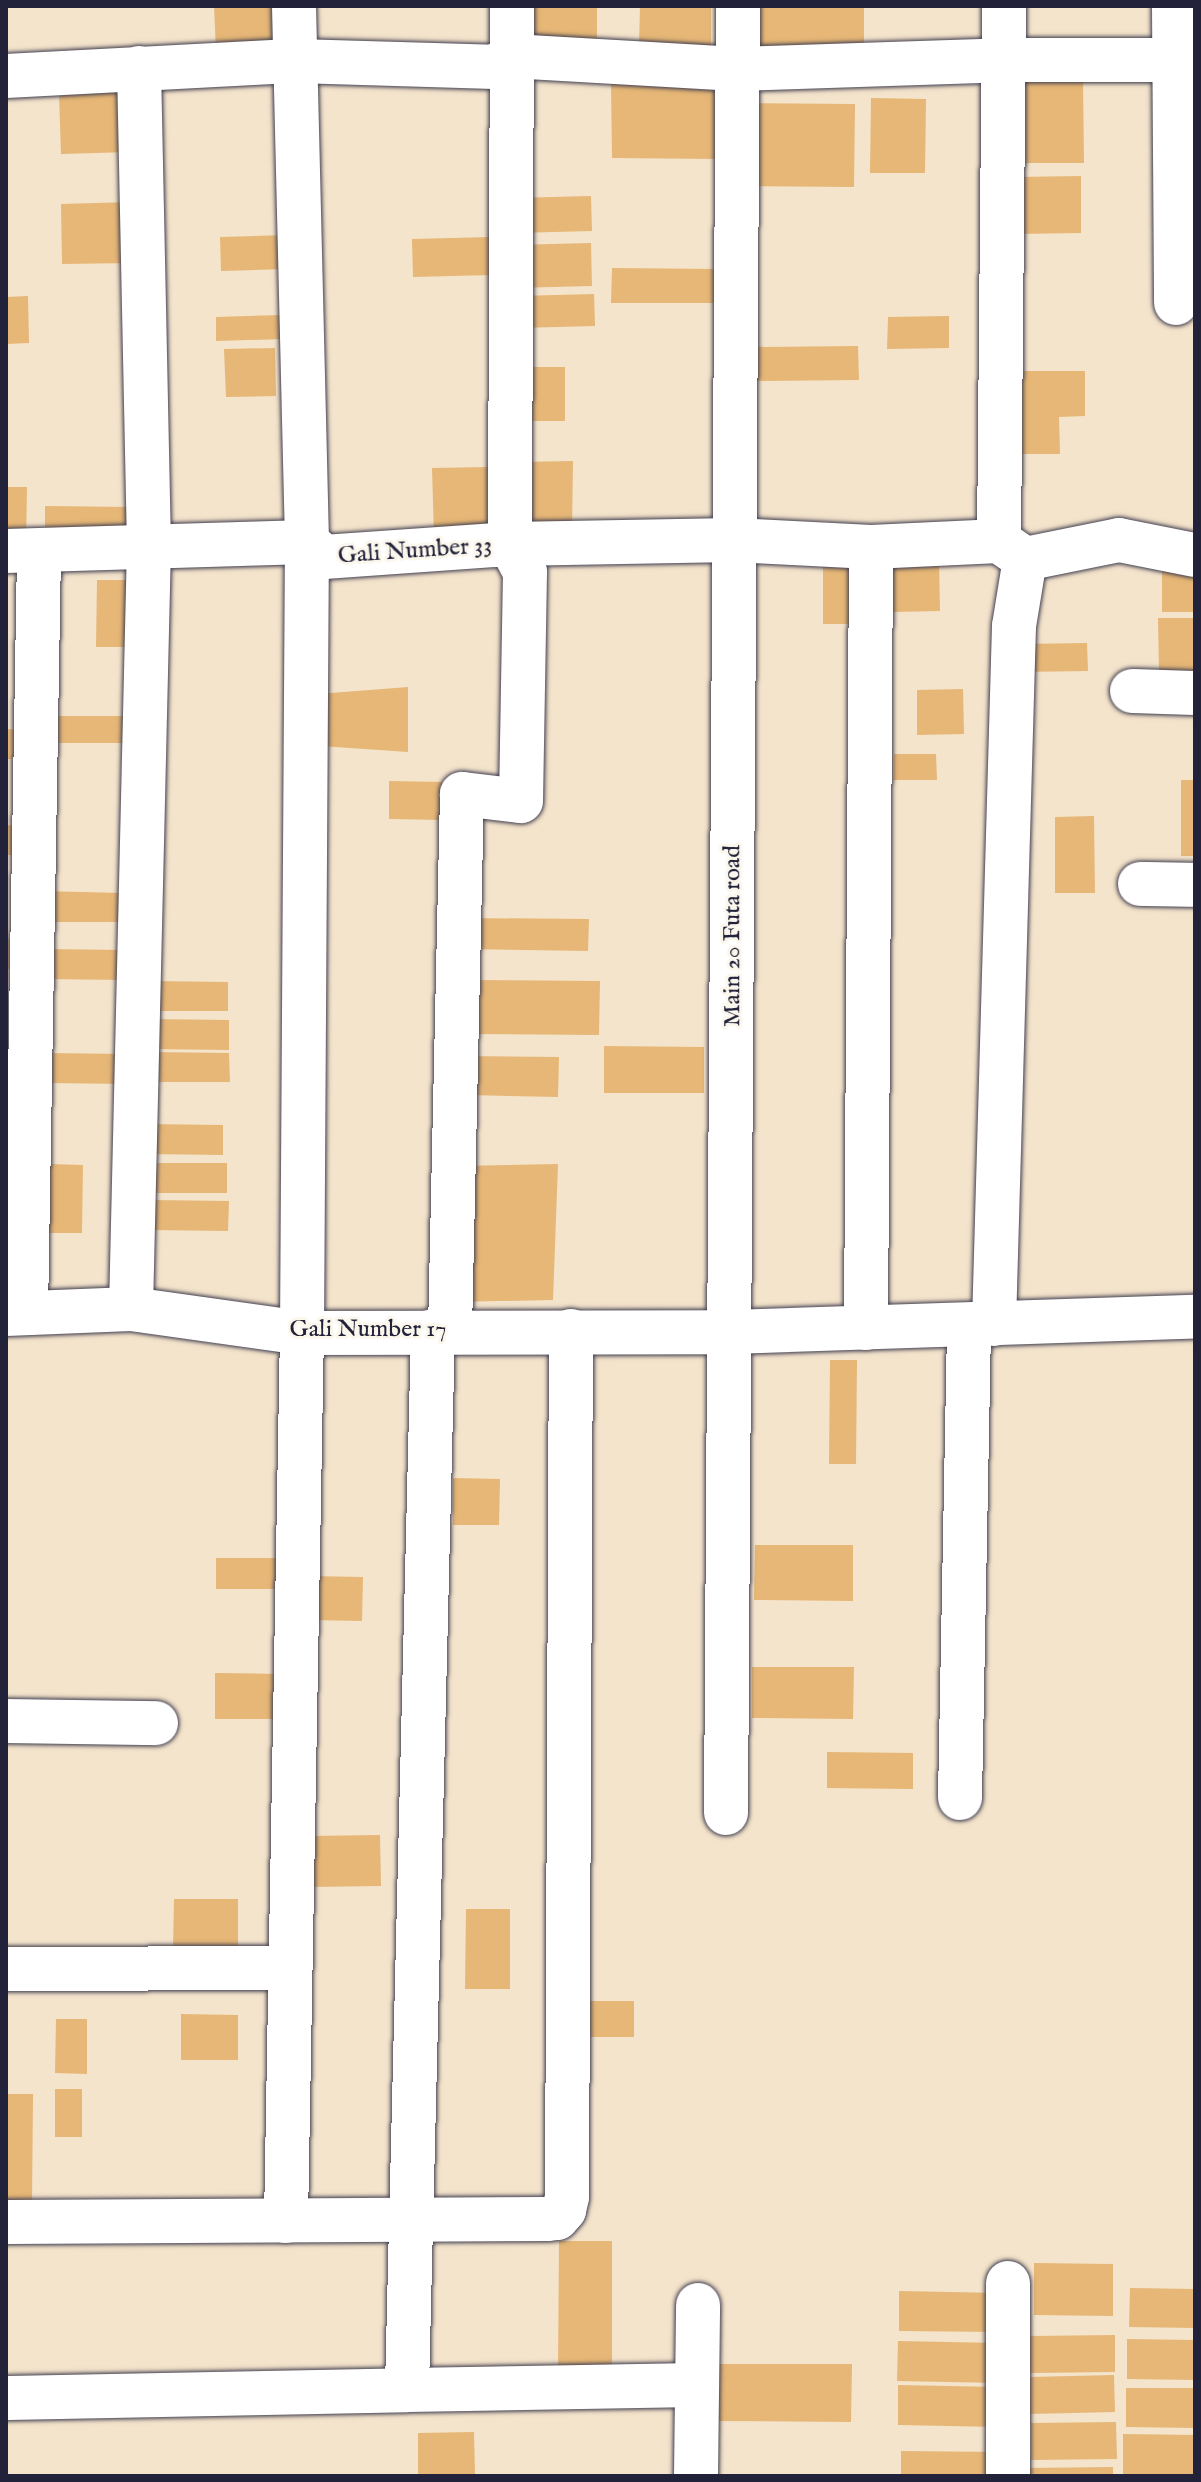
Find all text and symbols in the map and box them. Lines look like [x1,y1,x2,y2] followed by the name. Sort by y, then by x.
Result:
[337,531,493,571] street label: Gali Number 33
[719,845,747,1027] street label: Main 20 Futa road
[290,1316,446,1344] street label: Gali Number 17

